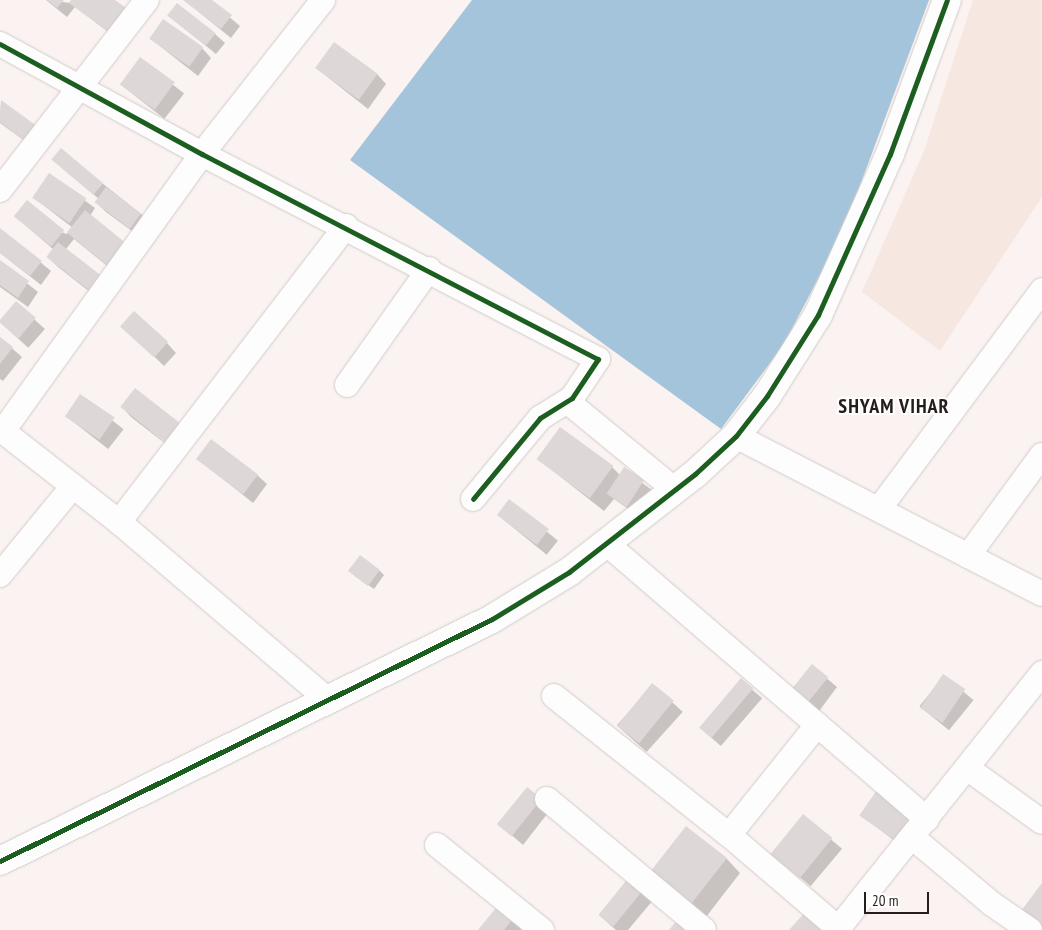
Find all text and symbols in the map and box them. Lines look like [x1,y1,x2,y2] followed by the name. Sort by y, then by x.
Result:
[837,394,951,418] district label: SHYAM VIHAR
[867,882,932,914] scale bar
[872,891,898,910] text: 20 m

